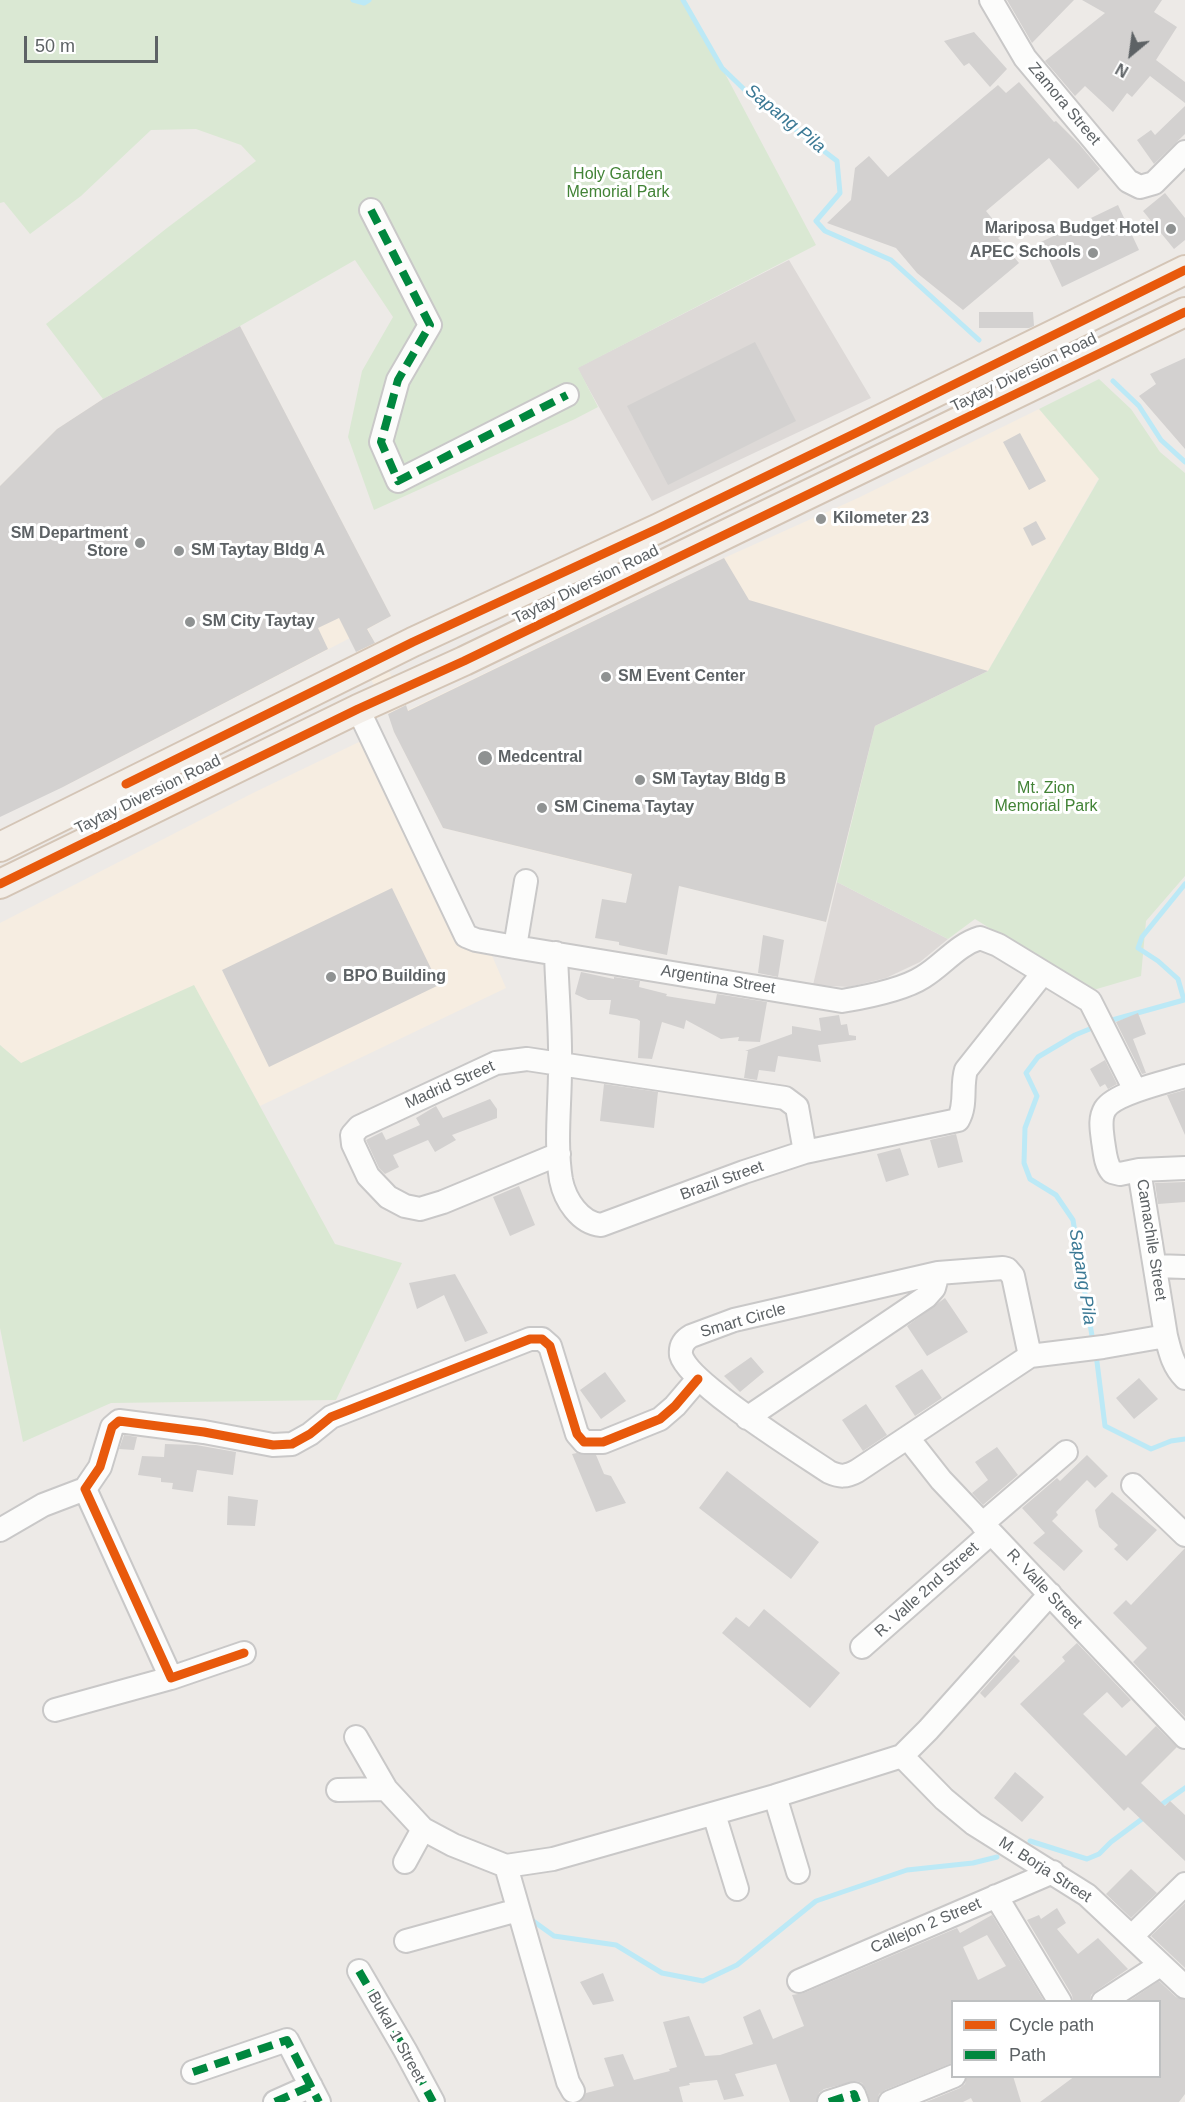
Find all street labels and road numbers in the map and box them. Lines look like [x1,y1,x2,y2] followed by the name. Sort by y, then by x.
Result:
[1024,59,1104,149] street label: Zamora Street
[948,329,1100,417] street label: Taytay Diversion Road
[510,541,662,629] street label: Taytay Diversion Road
[72,751,224,839] street label: Taytay Diversion Road
[659,961,777,999] street label: Argentina Street
[402,1057,498,1113] street label: Madrid Street
[678,1157,766,1205] street label: Brazil Street
[1132,1178,1170,1302] street label: Camachile Street
[698,1300,788,1342] street label: Smart Circle
[871,1538,983,1642] street label: R. Valle 2nd Street
[1002,1545,1086,1633] street label: R. Valle Street
[995,1833,1095,1907] street label: M. Borja Street
[868,1894,984,1958] street label: Callejon 2 Street
[363,1988,429,2086] street label: Bukal 1 Street

